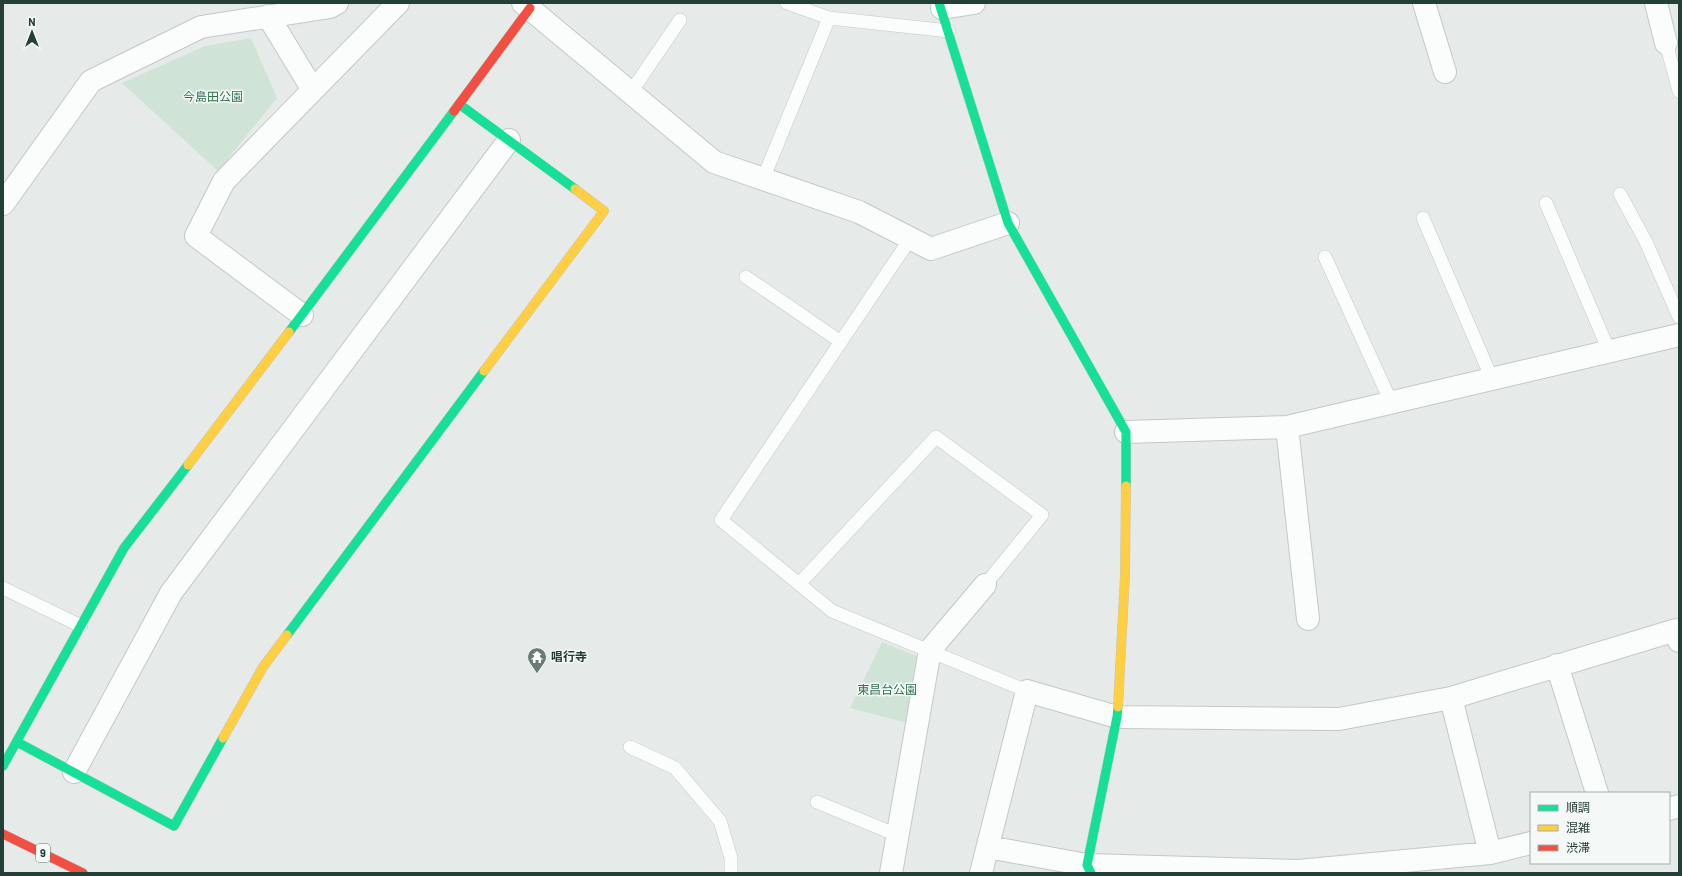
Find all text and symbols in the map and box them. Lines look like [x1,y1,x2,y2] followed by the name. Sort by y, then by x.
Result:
[12,12,52,52] north arrow
[28,15,36,28] text: N
[183,89,243,103] park label: 今島田公園
[526,646,548,674] temple icon: 唱行寺
[551,649,587,663] place label: 唱行寺
[857,682,917,696] park label: 東昌台公園
[1530,792,1670,864] legend
[1566,800,1590,814] text: 順調
[1566,820,1590,834] text: 混雑
[1566,840,1590,854] text: 渋滞
[36,844,50,862] road number: 9

